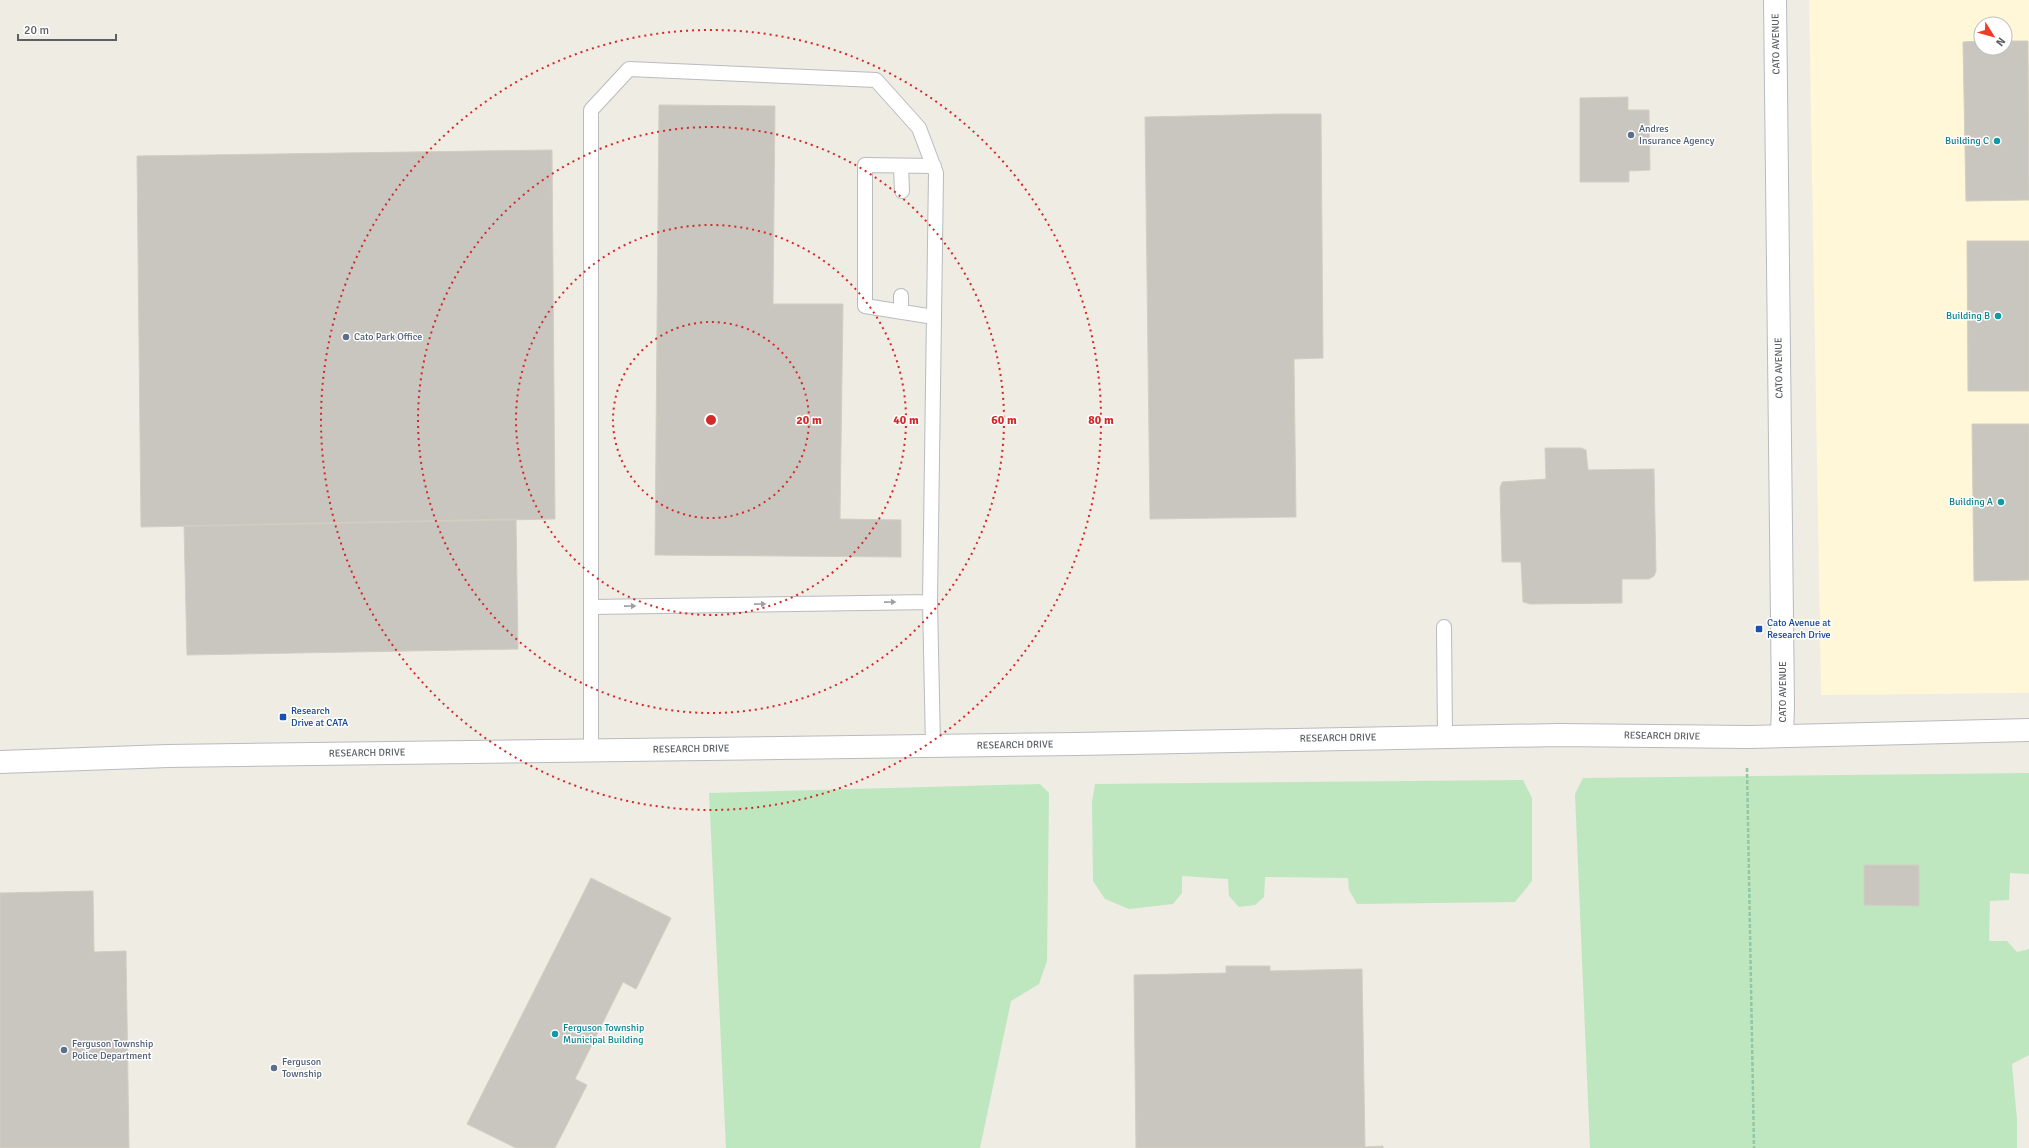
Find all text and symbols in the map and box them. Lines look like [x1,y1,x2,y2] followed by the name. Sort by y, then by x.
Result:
[1769,13,1783,75] street label: CATO AVENUE
[18,16,116,42] scale bar
[1973,16,2013,56] north arrow
[24,23,49,38] text: 20 m
[1993,35,2008,49] text: N
[1639,123,1715,147] place label: Andres Insurance Agency
[1626,130,1636,140] marker: Andres Insurance Agency
[1945,135,1989,147] place label: Building C
[1992,136,2002,146] marker: Building C
[1946,310,1990,322] place label: Building B
[1993,311,2003,321] marker: Building B
[354,331,422,343] place label: Cato Park Office
[341,332,351,342] marker: Cato Park Office
[1772,337,1786,399] street label: CATO AVENUE
[704,413,718,427] centre of rings
[796,413,822,428] text: 20 m
[893,413,919,428] text: 40 m
[991,413,1017,428] text: 60 m
[1088,413,1114,428] text: 80 m
[1949,496,1993,508] place label: Building A
[1996,497,2006,507] marker: Building A
[884,599,897,605] one-way arrow
[754,601,767,607] one-way arrow
[624,603,637,609] one-way arrow
[1767,617,1831,641] place label: Cato Avenue at Research Drive
[1754,624,1764,634] marker: Cato Avenue at Research Drive
[1777,661,1789,723] street label: CATO AVENUE
[291,705,348,729] place label: Research Drive at CATA
[278,712,288,722] marker: Research Drive at CATA
[1624,729,1701,743] street label: RESEARCH DRIVE
[1300,731,1377,745] street label: RESEARCH DRIVE
[977,738,1054,752] street label: RESEARCH DRIVE
[653,742,730,756] street label: RESEARCH DRIVE
[329,746,406,760] street label: RESEARCH DRIVE
[563,1022,644,1046] place label: Ferguson Township Municipal Building
[550,1029,560,1039] marker: Ferguson Township Municipal Building
[72,1038,153,1062] place label: Ferguson Township Police Department
[59,1045,69,1055] marker: Ferguson Township Police Department
[282,1056,322,1080] place label: Ferguson Township
[269,1063,279,1073] marker: Ferguson Township

